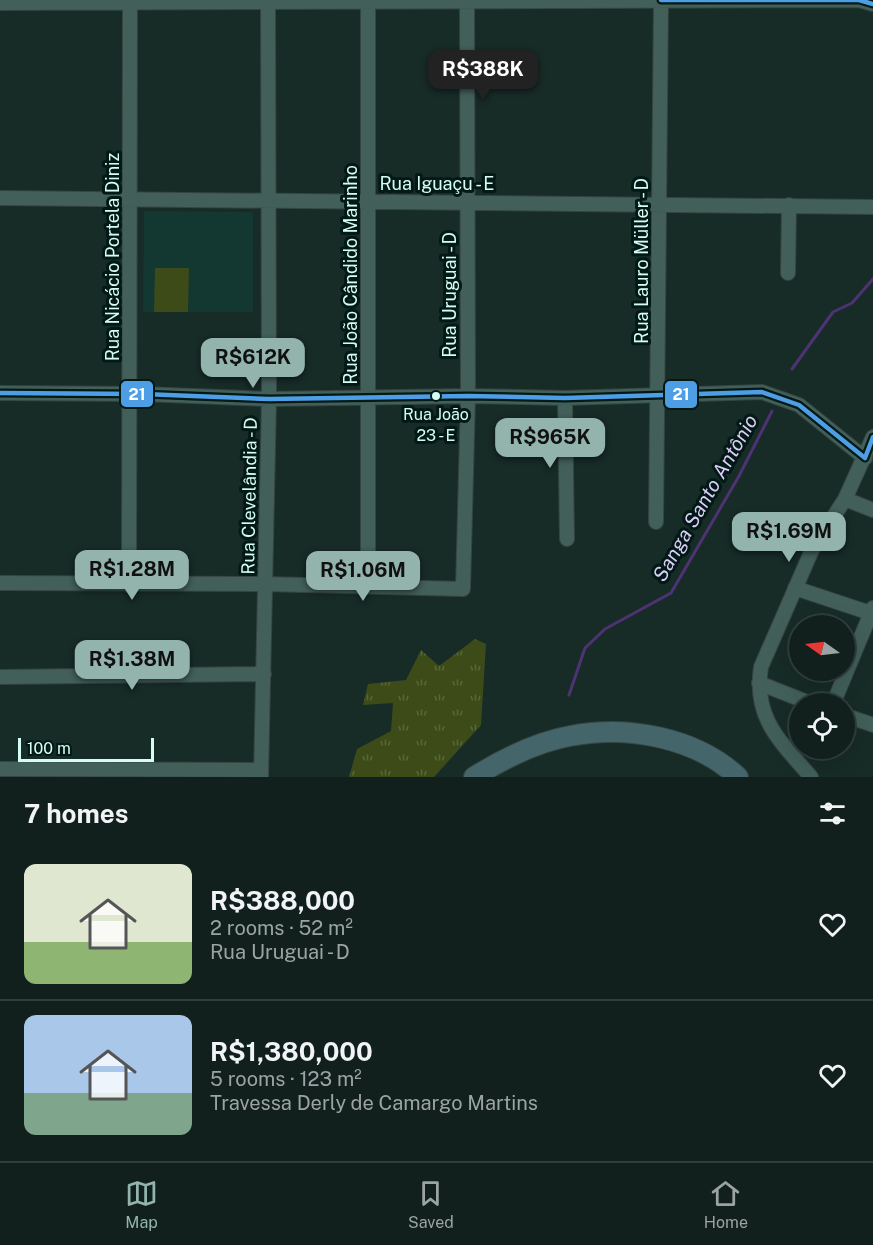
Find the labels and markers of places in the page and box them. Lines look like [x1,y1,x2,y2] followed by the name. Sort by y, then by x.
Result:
[434,50,532,101] pin: R$388K
[204,338,302,389] pin: R$612K
[430,390,442,402] marker: Rua João 23 - E
[403,405,469,445] place label: Rua João 23 - E
[501,418,599,469] pin: R$965K
[734,512,844,563] pin: R$1.69M
[77,550,187,601] pin: R$1.28M
[308,551,418,602] pin: R$1.06M
[77,640,187,691] pin: R$1.38M

